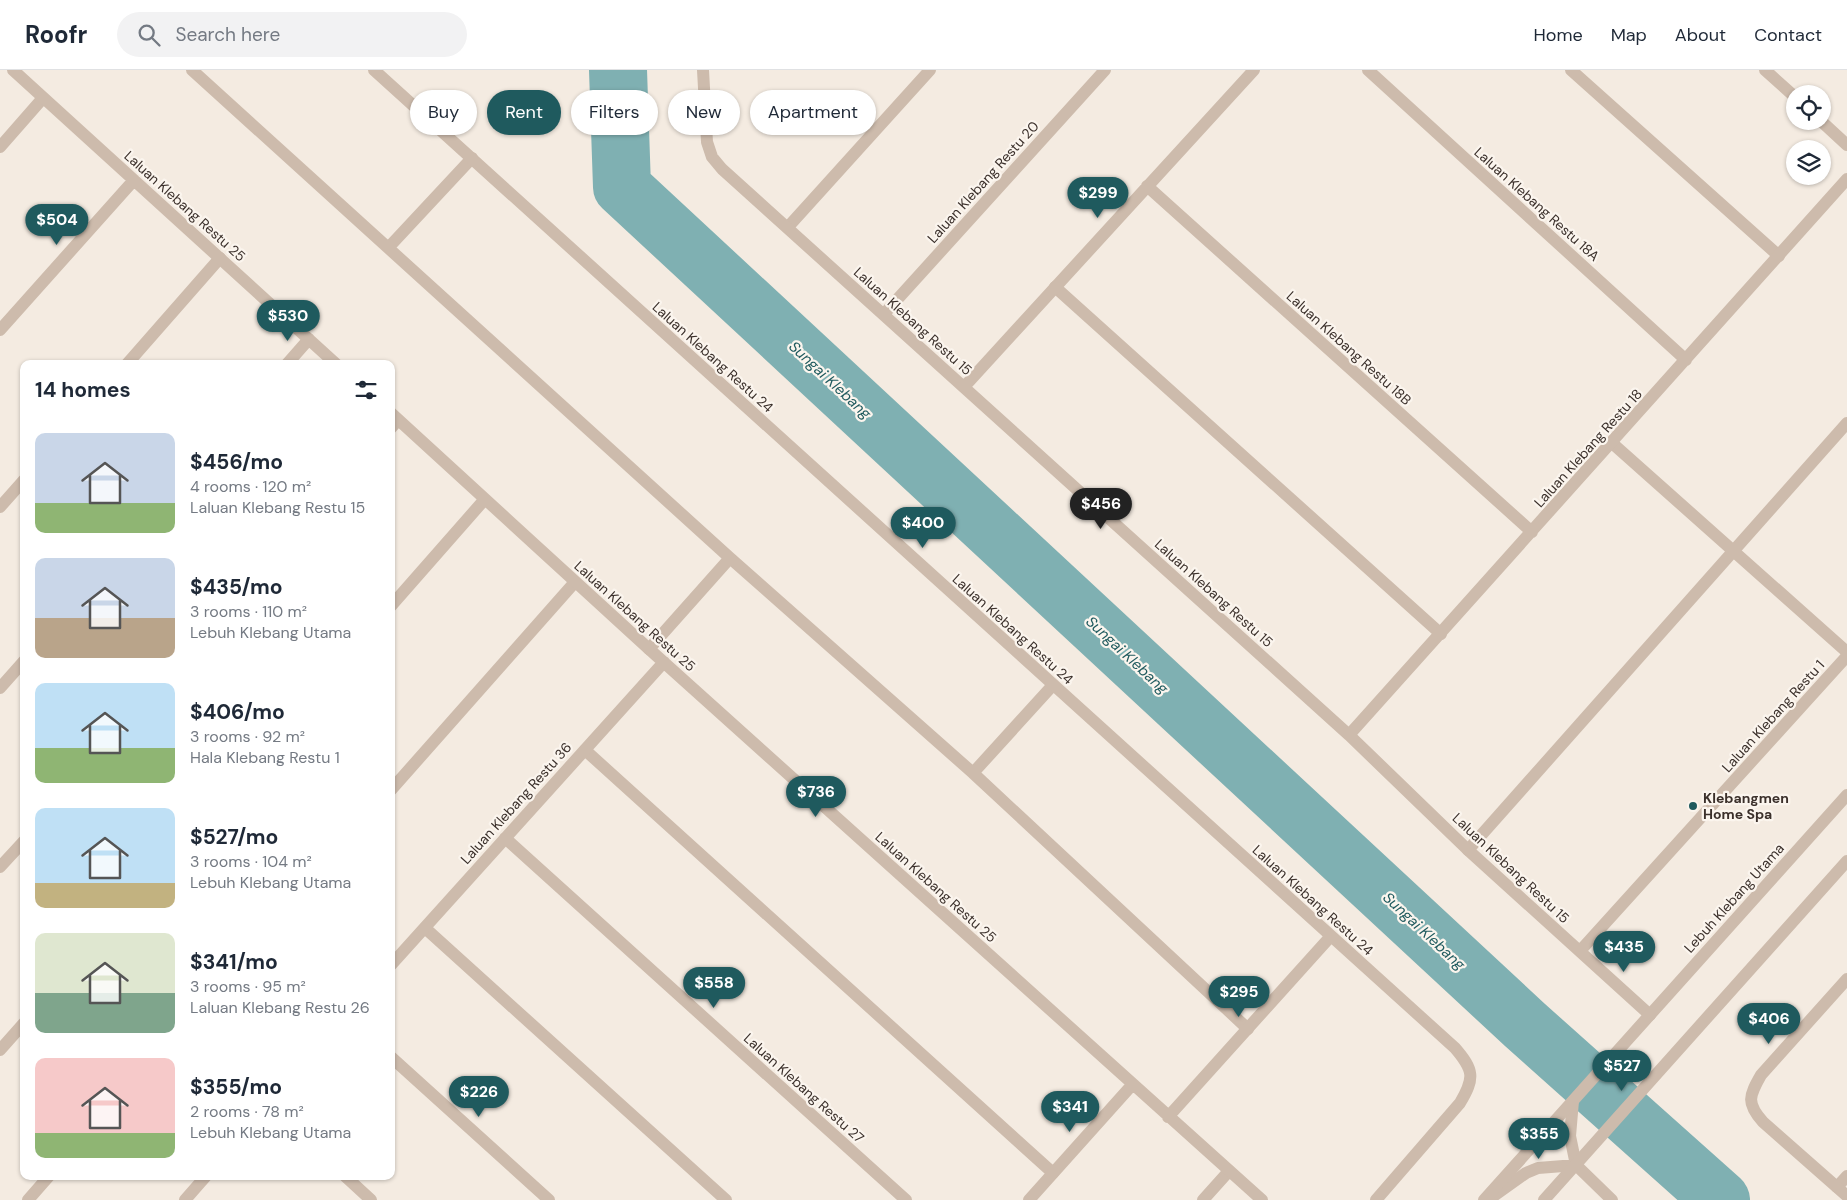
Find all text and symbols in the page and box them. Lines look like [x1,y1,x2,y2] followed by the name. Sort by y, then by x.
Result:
[117,12,467,57] search box
[25,19,87,50] text: Roofr
[135,21,163,49] icon: search
[175,22,280,47] text: Search here
[1533,23,1583,47] text: Home
[1611,23,1647,47] text: Map
[1675,23,1726,47] text: About
[1754,23,1822,47] text: Contact
[1786,85,1831,185] map controls
[1786,85,1831,130] button: locate
[410,90,477,135] chip: Buy
[487,90,561,135] chip: Rent
[571,90,658,135] chip: Filters
[668,90,740,135] chip: New
[750,90,876,135] chip: Apartment
[923,117,1043,247] street label: Laluan Klebang Restu 20
[1786,140,1831,185] button: layers
[1471,143,1603,265] street label: Laluan Klebang Restu 18A
[121,147,249,265] street label: Laluan Klebang Restu 25
[1068,176,1128,219] pin: $299
[1078,182,1118,203] text: $299
[27,204,87,246] pin: $504
[36,209,78,230] text: $504
[850,263,976,379] street label: Laluan Klebang Restu 15
[1283,287,1415,409] street label: Laluan Klebang Restu 18B
[649,298,778,416] street label: Laluan Klebang Restu 24
[258,300,318,342] pin: $530
[268,305,308,326] text: $530
[785,337,876,424] water label: Sungai Klebang
[35,376,131,404] text: 14 homes
[352,376,380,404] icon: filters
[1530,385,1646,511] street label: Laluan Klebang Restu 18
[190,448,283,476] text: $456/mo
[75,453,135,513] icon: home
[190,476,311,497] text: 4 rooms · 120 m²
[1071,488,1131,530] pin: $456
[1081,493,1121,514] text: $456
[190,497,365,518] text: Laluan Klebang Restu 15
[893,506,953,549] pin: $400
[902,512,944,533] text: $400
[1151,535,1277,651] street label: Laluan Klebang Restu 15
[571,557,699,675] street label: Laluan Klebang Restu 25
[949,570,1078,688] street label: Laluan Klebang Restu 24
[190,573,283,601] text: $435/mo
[75,578,135,638] icon: home
[190,601,307,622] text: 3 rooms · 110 m²
[1082,612,1173,699] water label: Sungai Klebang
[190,622,351,643] text: Lebuh Klebang Utama
[1718,656,1828,776] street label: Laluan Klebang Restu 1
[190,698,285,726] text: $406/mo
[75,703,135,763] icon: home
[190,726,305,747] text: 3 rooms · 92 m²
[457,738,575,868] street label: Laluan Klebang Restu 36
[190,747,340,768] text: Hala Klebang Restu 1
[786,776,846,818] pin: $736
[797,781,835,802] text: $736
[1703,789,1789,823] place label: Klebangmen Home Spa
[1687,800,1699,812] marker: Klebangmen Home Spa
[1449,809,1573,927] street label: Laluan Klebang Restu 15
[190,823,278,851] text: $527/mo
[75,828,135,888] icon: home
[872,828,1000,946] street label: Laluan Klebang Restu 25
[1680,840,1788,956] street label: Lebuh Klebang Utama
[1249,841,1378,959] street label: Laluan Klebang Restu 24
[190,851,312,872] text: 3 rooms · 104 m²
[190,872,351,893] text: Lebuh Klebang Utama
[1379,888,1470,975] water label: Sungai Klebang
[1594,930,1654,973] pin: $435
[1604,936,1644,957] text: $435
[190,948,278,976] text: $341/mo
[75,953,135,1013] icon: home
[684,966,744,1009] pin: $558
[694,972,734,993] text: $558
[190,976,306,997] text: 3 rooms · 95 m²
[1209,976,1269,1018] pin: $295
[1220,981,1258,1002] text: $295
[190,997,370,1018] text: Laluan Klebang Restu 26
[1739,1002,1799,1045] pin: $406
[1748,1008,1790,1029] text: $406
[740,1029,868,1147] street label: Laluan Klebang Restu 27
[1592,1050,1652,1092] pin: $527
[1603,1055,1641,1076] text: $527
[190,1073,282,1101] text: $355/mo
[449,1076,509,1118] pin: $226
[75,1078,135,1138] icon: home
[460,1081,498,1102] text: $226
[1040,1090,1100,1133] pin: $341
[1052,1096,1088,1117] text: $341
[190,1101,304,1122] text: 2 rooms · 78 m²
[1509,1118,1569,1160] pin: $355
[190,1122,351,1143] text: Lebuh Klebang Utama
[1519,1123,1559,1144] text: $355

